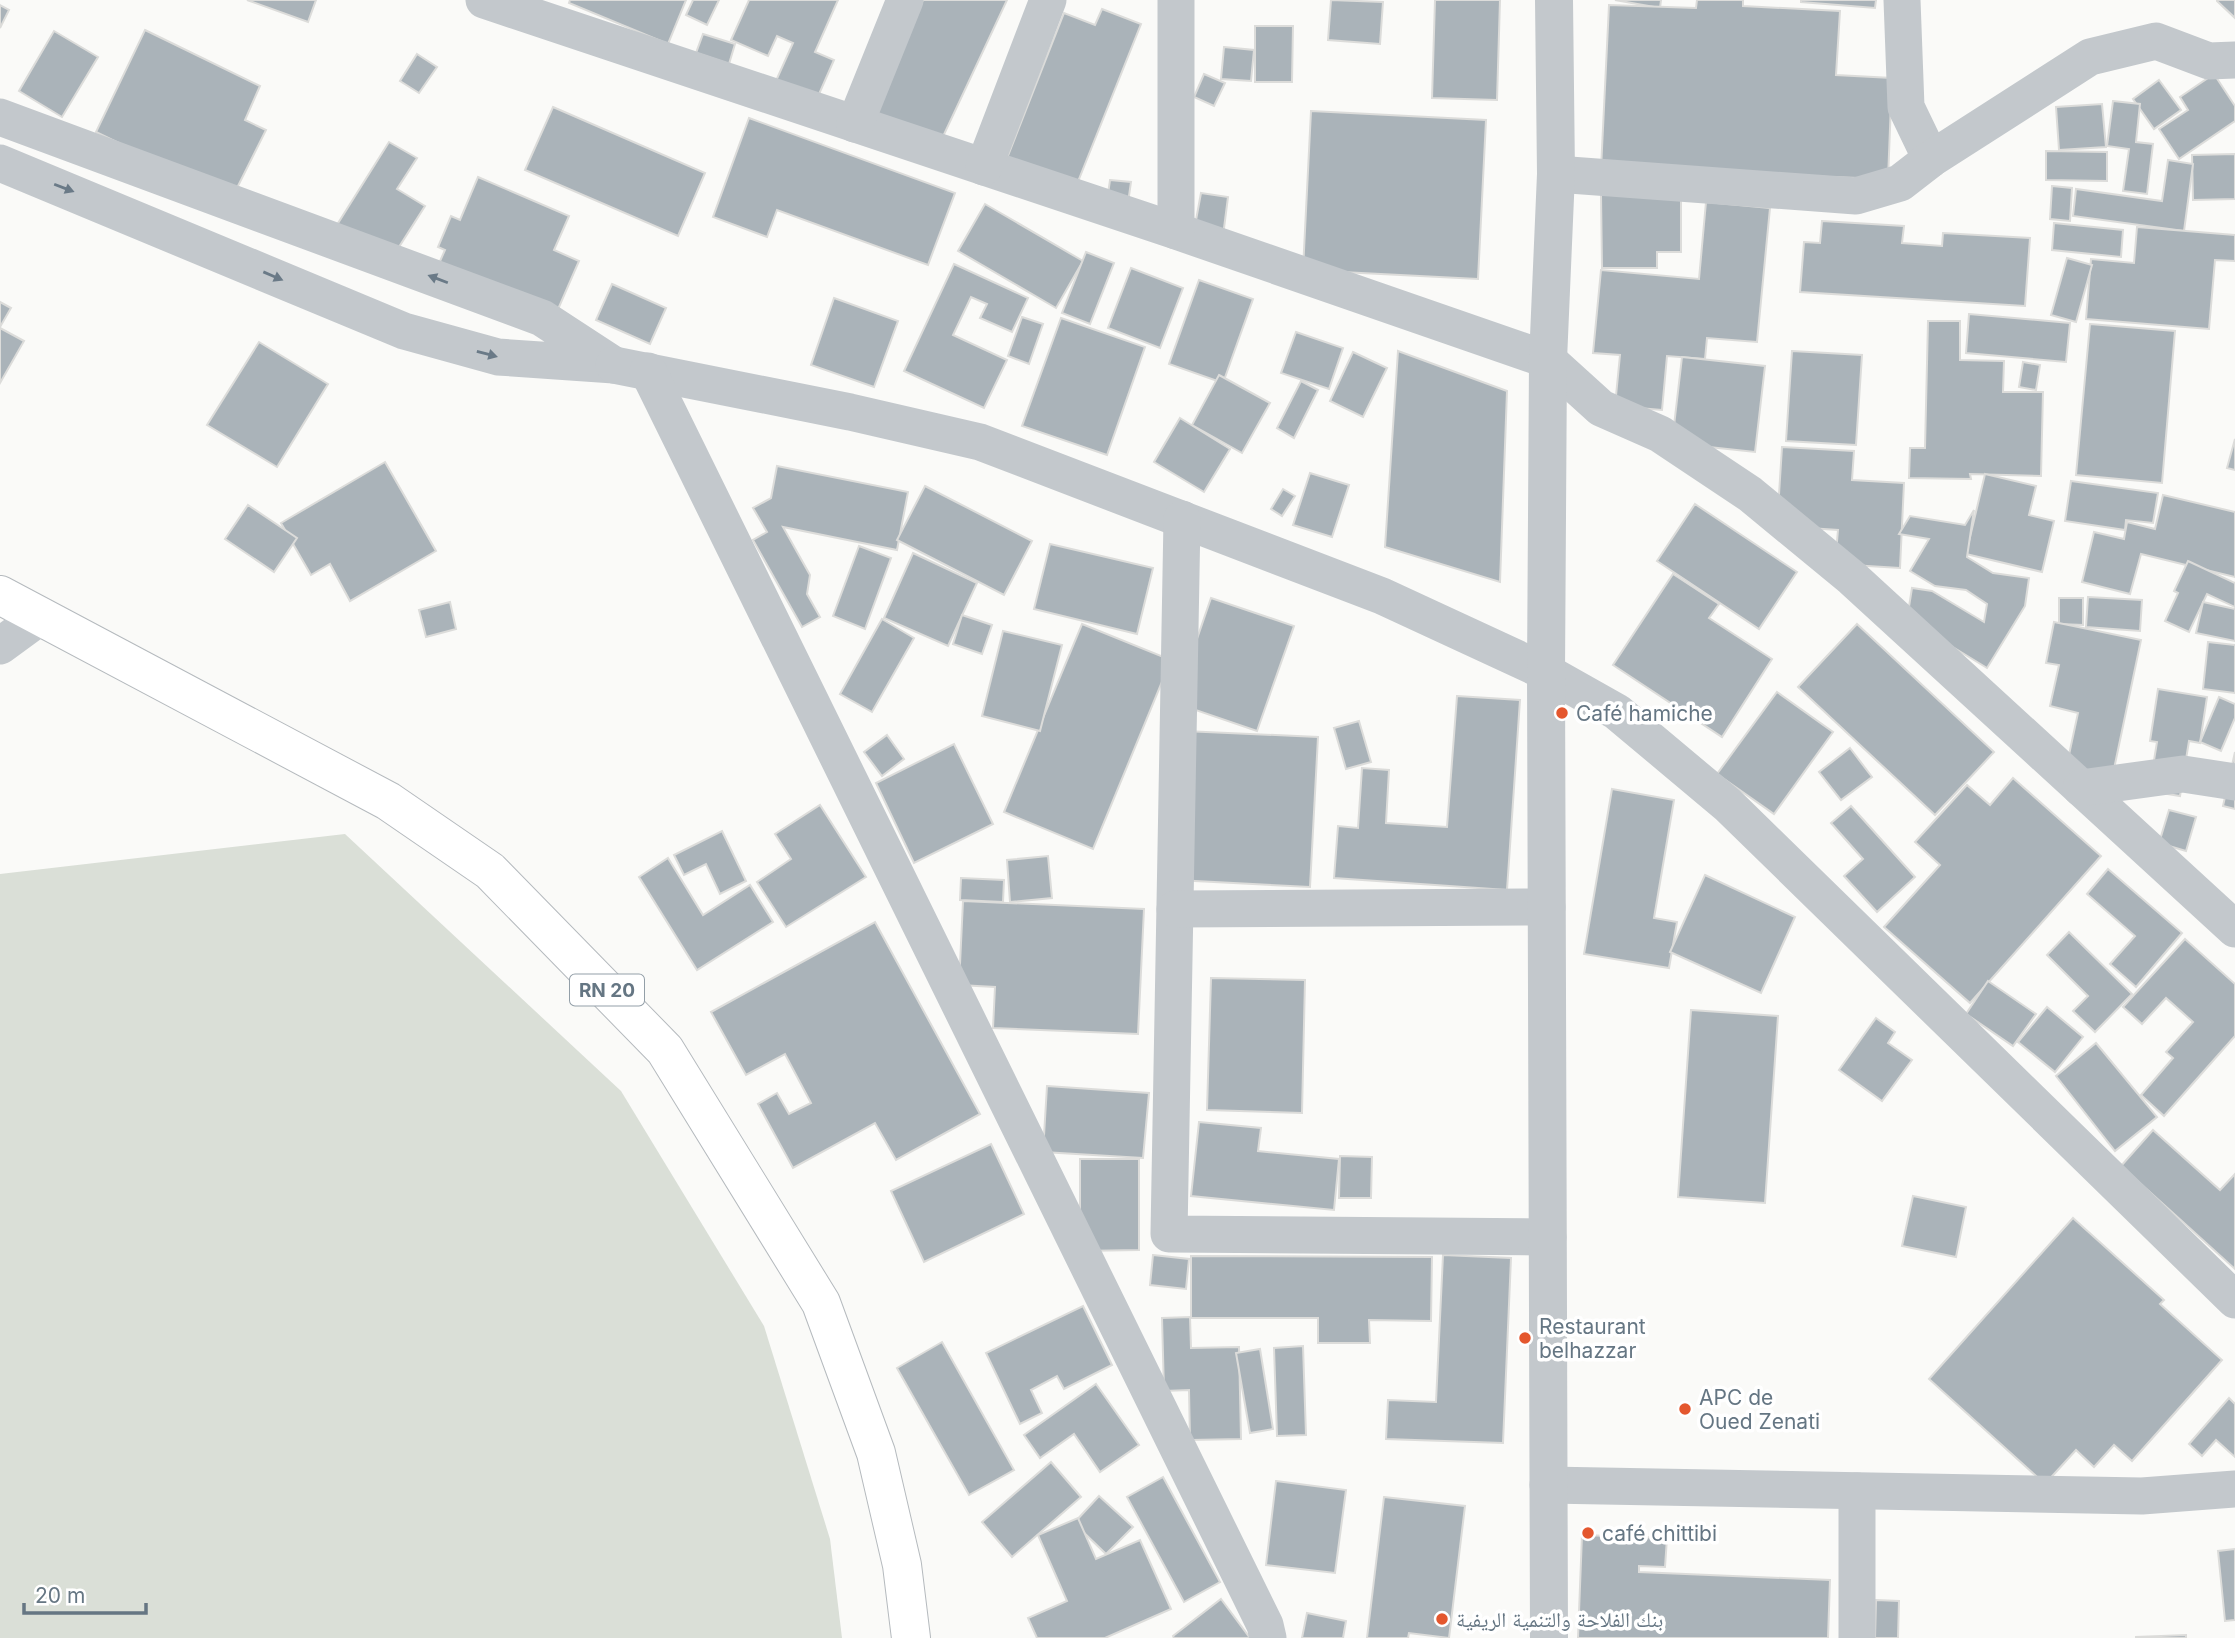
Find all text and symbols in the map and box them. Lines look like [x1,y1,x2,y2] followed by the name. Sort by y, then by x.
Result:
[53,182,74,193] one-way arrow
[263,270,284,281] one-way arrow
[428,273,449,284] one-way arrow
[476,349,497,359] one-way arrow
[1576,701,1713,726] place label: Café hamiche
[1554,705,1570,721] marker: Café hamiche
[570,974,644,1006] road number: RN 20
[1539,1314,1646,1363] place label: Restaurant belhazzar
[1517,1330,1533,1346] marker: Restaurant belhazzar
[1699,1385,1820,1434] place label: APC de Oued Zenati
[1677,1401,1693,1417] marker: APC de Oued Zenati
[1602,1521,1717,1546] place label: café chittibi
[1580,1525,1596,1541] marker: café chittibi
[24,1572,147,1616] scale bar
[35,1583,85,1608] text: 20 m
[1456,1607,1663,1632] place label: بنك الفلاحة والتنمية الريفية
[1434,1611,1450,1627] marker: بنك الفلاحة والتنمية الريفية

